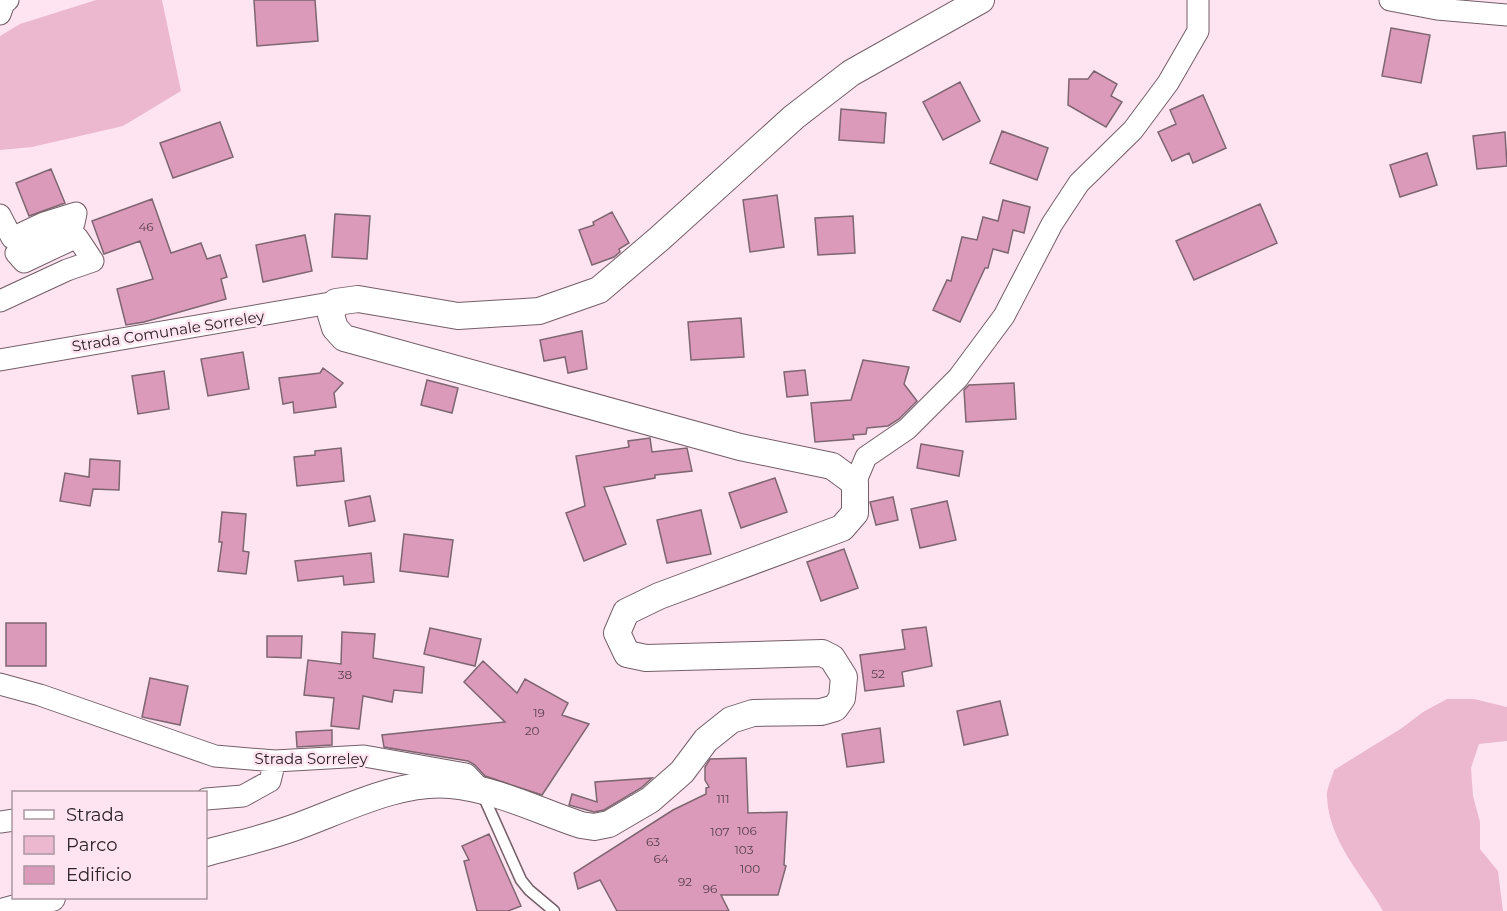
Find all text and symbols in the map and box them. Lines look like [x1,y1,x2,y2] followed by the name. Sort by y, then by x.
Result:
[138,219,154,234] house number: 46
[70,306,267,356] street label: Strada Comunale Sorreley
[871,666,885,681] house number: 52
[338,667,353,682] house number: 38
[533,705,545,720] house number: 19
[525,723,539,738] house number: 20
[254,749,368,768] street label: Strada Sorreley
[12,791,207,899] legend
[717,791,730,806] house number: 111
[66,804,124,826] text: Strada
[737,823,757,838] house number: 106
[710,824,730,839] house number: 107
[66,834,118,856] text: Parco
[646,834,660,849] house number: 63
[735,842,754,857] house number: 103
[653,851,669,866] house number: 64
[740,861,760,876] house number: 100
[66,864,132,886] text: Edificio
[678,874,692,889] house number: 92
[703,881,717,896] house number: 96

